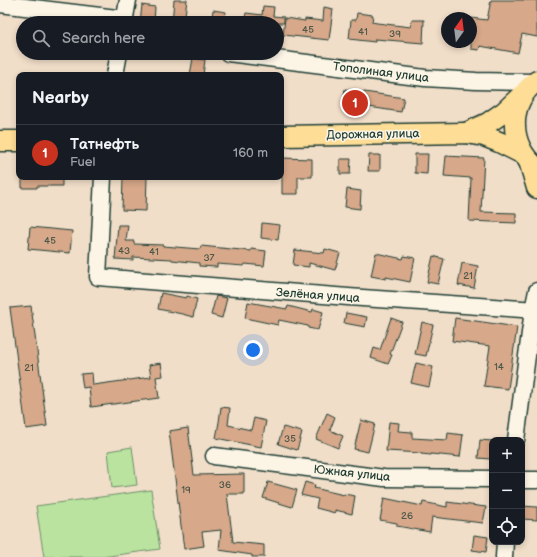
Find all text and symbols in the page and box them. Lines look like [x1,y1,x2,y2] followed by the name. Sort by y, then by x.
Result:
[441,12,477,48] north arrow
[16,16,284,60] search box
[302,24,314,36] house number: 45
[358,26,368,38] house number: 41
[30,27,52,49] icon: search
[389,28,401,40] house number: 39
[62,29,145,48] text: Search here
[332,59,430,86] street label: Тополиная улица
[32,88,89,108] text: Nearby
[342,88,368,118] pin: 1
[326,126,420,143] street label: Дорожная улица
[70,135,139,154] text: Татнефть
[42,145,48,161] text: 1
[233,145,268,161] text: 160 m
[70,154,95,170] text: Fuel
[44,235,56,247] house number: 45
[118,245,130,257] house number: 43
[149,246,159,258] house number: 41
[203,252,215,264] house number: 37
[463,270,473,282] house number: 21
[275,285,360,306] street label: Зелёная улица
[243,340,263,360] your location
[494,361,504,373] house number: 14
[24,362,34,374] house number: 21
[284,433,296,445] house number: 35
[489,437,525,545] map controls
[489,437,525,473] button: +
[313,462,391,485] street label: Южная улица
[489,473,525,509] button: −
[219,479,231,491] house number: 36
[181,484,191,496] house number: 19
[489,509,525,545] button: locate
[401,510,413,522] house number: 26

